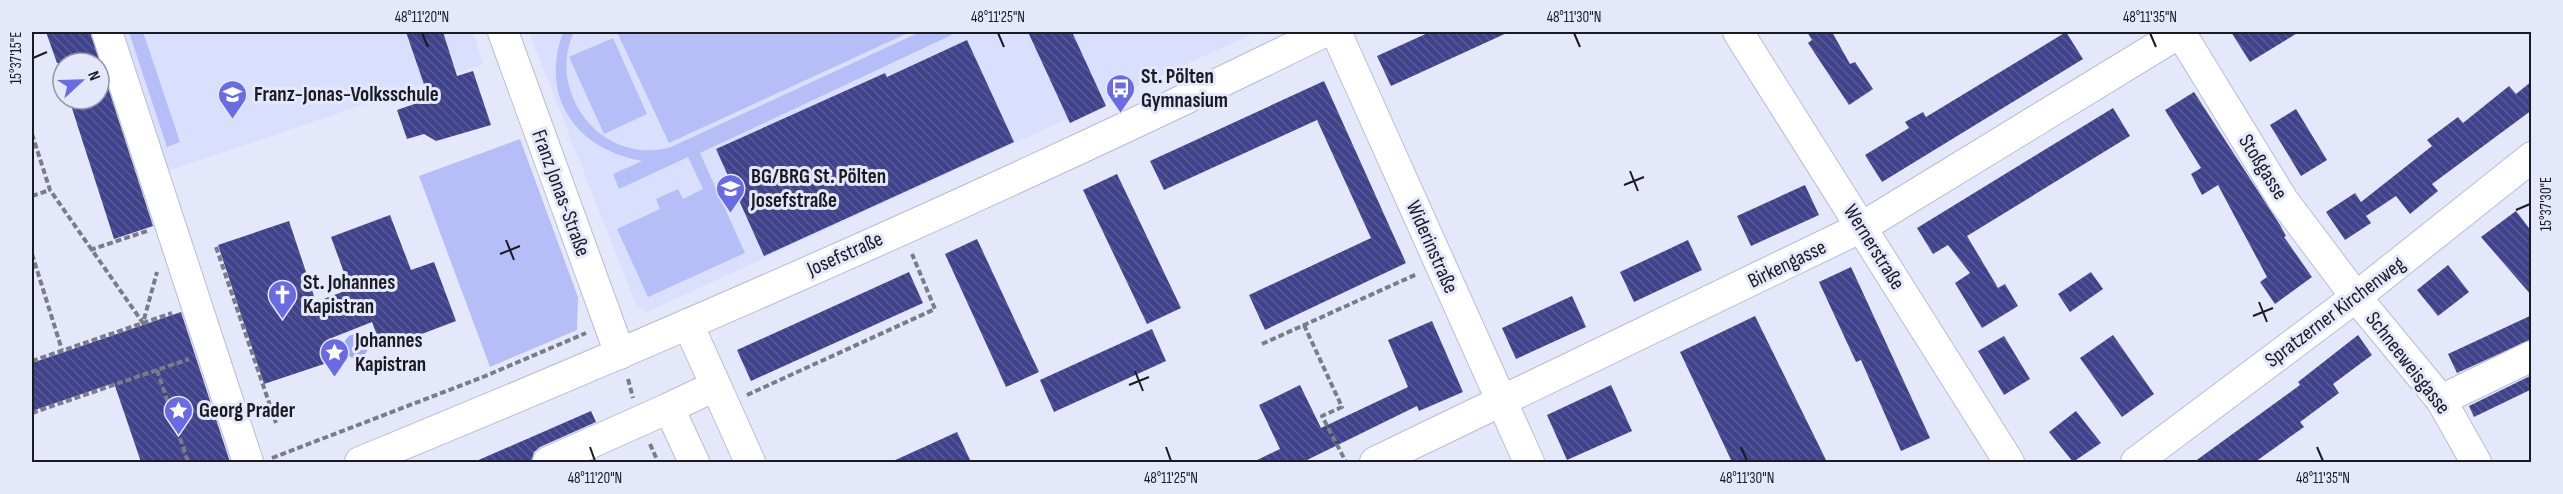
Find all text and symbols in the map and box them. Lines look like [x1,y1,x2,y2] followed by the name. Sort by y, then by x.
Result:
[395,8,449,27] text: 48°11'20"N
[971,8,1025,27] text: 48°11'25"N
[1547,8,1601,27] text: 48°11'30"N
[2123,8,2177,27] text: 48°11'35"N
[7,32,26,84] text: 15°37'15"E
[51,51,111,111] north arrow
[1141,64,1228,113] place label: St. Pölten Gymnasium
[83,68,104,83] text: N
[1104,72,1136,114] bus stop icon: St. Pölten Gymnasium
[217,78,249,120] school or university icon: Franz-Jonas-Volksschule
[254,82,439,107] place label: Franz-Jonas-Volksschule
[526,126,596,260] street label: Franz Jonas-Straße
[2233,130,2293,204] street label: Stoßgasse
[750,164,886,213] place label: BG/BRG St. Pölten Josefstraße
[714,172,746,214] school or university icon: BG/BRG St. Pölten Josefstraße
[2537,177,2556,231] text: 15°37'30"E
[1401,197,1463,297] street label: Widerinstraße
[1838,200,1910,294] street label: Wernerstraße
[802,226,887,282] street label: Josefstraße
[1744,234,1830,294] street label: Birkengasse
[2260,251,2410,373] street label: Spratzerner Kirchenweg
[303,270,395,319] place label: St. Johannes Kapistran
[266,278,298,320] church icon: St. Johannes Kapistran
[2360,307,2456,419] street label: Schneeweisgasse
[354,328,426,377] place label: Johannes Kapistran
[318,336,350,378] place icon: Johannes Kapistran
[162,394,194,436] place icon: Georg Prader
[199,398,296,423] place label: Georg Prader
[568,469,622,488] text: 48°11'20"N
[1144,469,1198,488] text: 48°11'25"N
[1720,469,1774,488] text: 48°11'30"N
[2296,469,2350,488] text: 48°11'35"N

